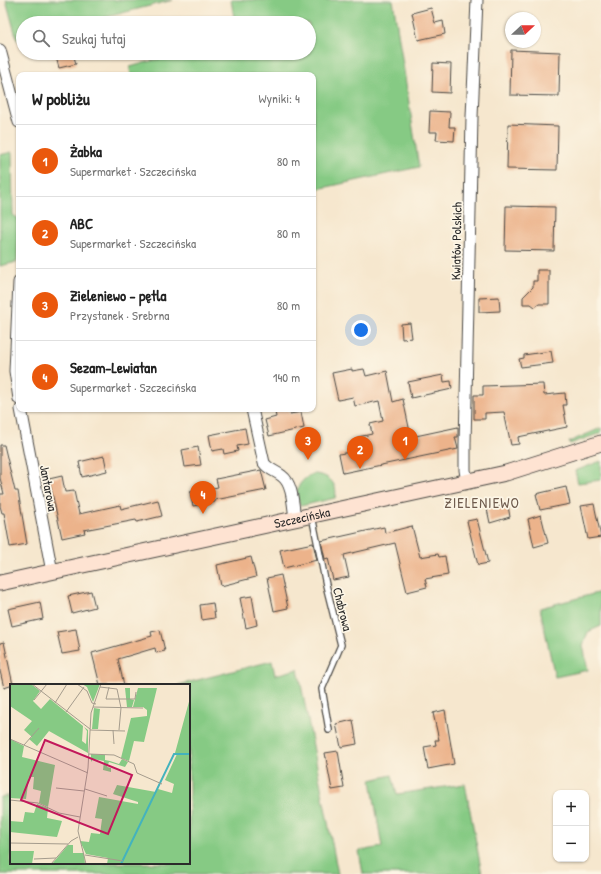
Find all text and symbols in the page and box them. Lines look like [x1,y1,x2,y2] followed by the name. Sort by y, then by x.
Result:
[505,12,541,48] north arrow
[16,16,316,60] search box
[30,27,52,49] icon: search
[62,28,126,49] text: Szukaj tutaj
[32,87,90,110] text: W pobliżu
[259,89,300,107] text: Wyniki: 4
[70,141,102,162] text: Żabka
[43,152,47,170] text: 1
[277,152,300,170] text: 80 m
[70,162,196,180] text: Supermarket · Szczecińska
[446,201,466,280] street label: Kwiatów Polskich
[70,213,93,234] text: ABC
[42,224,48,242] text: 2
[277,224,300,242] text: 80 m
[70,234,196,252] text: Supermarket · Szczecińska
[70,285,166,306] text: Zieleniewo - pętla
[42,296,48,314] text: 3
[277,296,300,314] text: 80 m
[70,306,169,324] text: Przystanek · Srebrna
[351,320,371,340] your location
[70,357,157,378] text: Sezam-Lewiatan
[43,368,47,386] text: 4
[273,368,300,386] text: 140 m
[70,378,196,396] text: Supermarket · Szczecińska
[295,427,321,460] pin: 3
[392,427,418,460] pin: 1
[347,436,373,469] pin: 2
[36,463,62,513] street label: Jantarowa
[190,481,216,514] pin: 4
[444,492,520,513] district label: ZIELENIEWO
[272,503,332,532] street label: Szczecińska
[329,585,357,633] street label: Chabrowa
[10,684,190,864] inset map
[553,790,589,862] map controls
[553,790,589,826] button: +
[553,826,589,862] button: −

